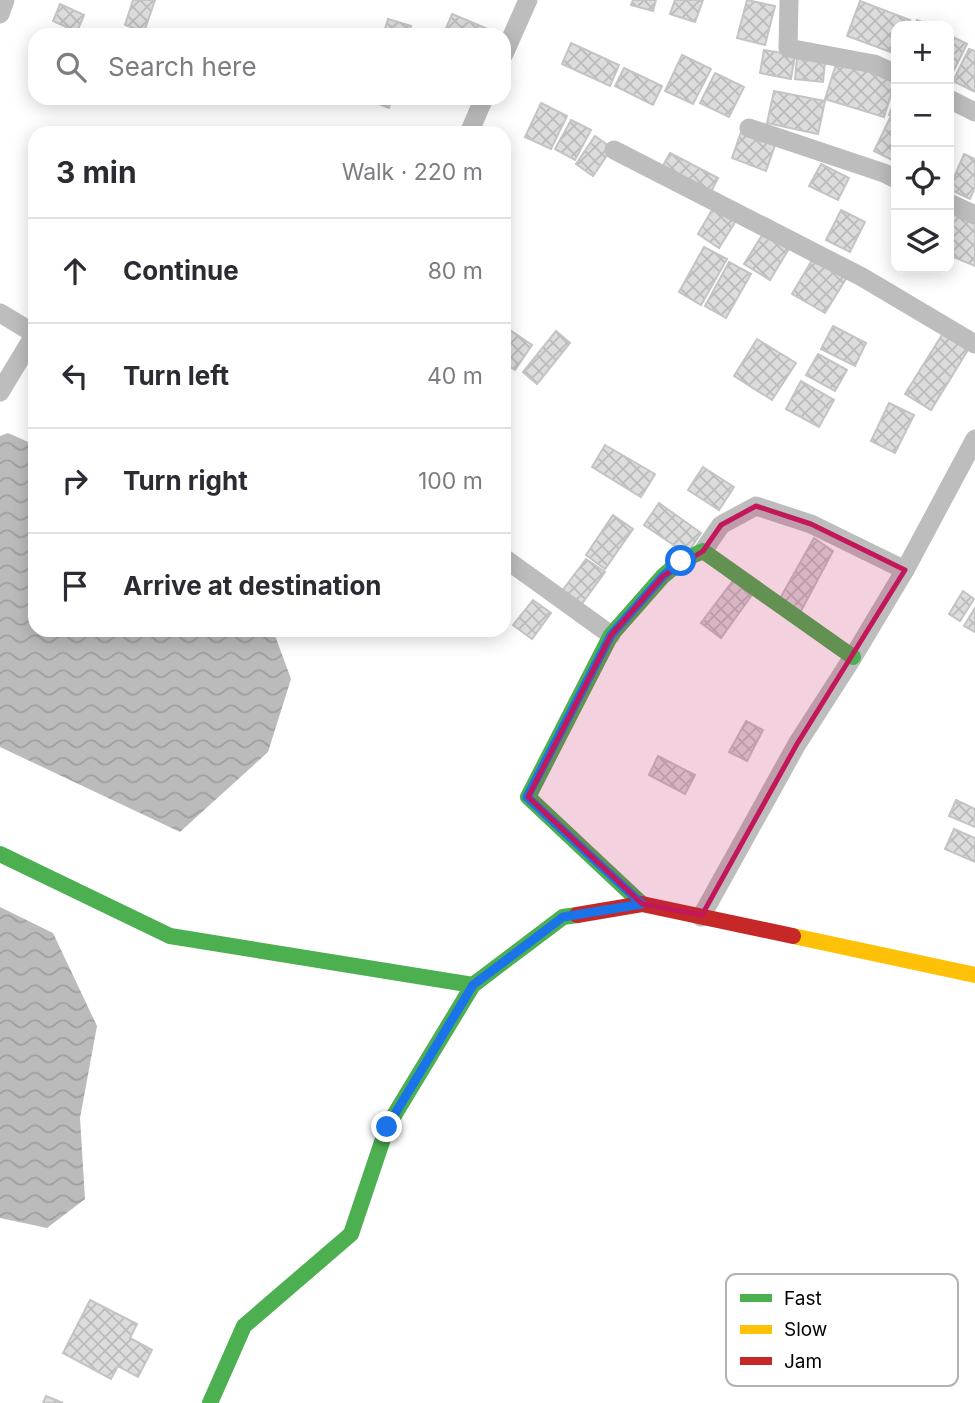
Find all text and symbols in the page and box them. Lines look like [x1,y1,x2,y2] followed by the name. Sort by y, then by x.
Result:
[891,21,954,273] map controls
[891,21,954,84] button: +
[28,28,511,105] search box
[52,48,90,86] icon: search
[108,51,257,82] text: Search here
[891,84,954,147] button: −
[891,147,954,210] button: locate
[56,154,137,190] text: 3 min
[342,158,483,186] text: Walk · 220 m
[891,210,954,273] button: layers
[56,252,94,290] icon: ahead
[123,255,239,286] text: Continue
[428,257,483,285] text: 80 m
[56,357,94,395] icon: left
[123,360,229,391] text: Turn left
[427,362,483,390] text: 40 m
[56,462,94,500] icon: right
[123,465,248,496] text: Turn right
[418,467,483,495] text: 100 m
[665,545,696,576] route start
[56,567,94,605] icon: arrive
[123,570,382,601] text: Arrive at destination
[371,1111,402,1142] route end
[726,1274,958,1386] legend
[784,1287,822,1310] text: Fast
[784,1318,827,1341] text: Slow
[784,1350,822,1373] text: Jam

